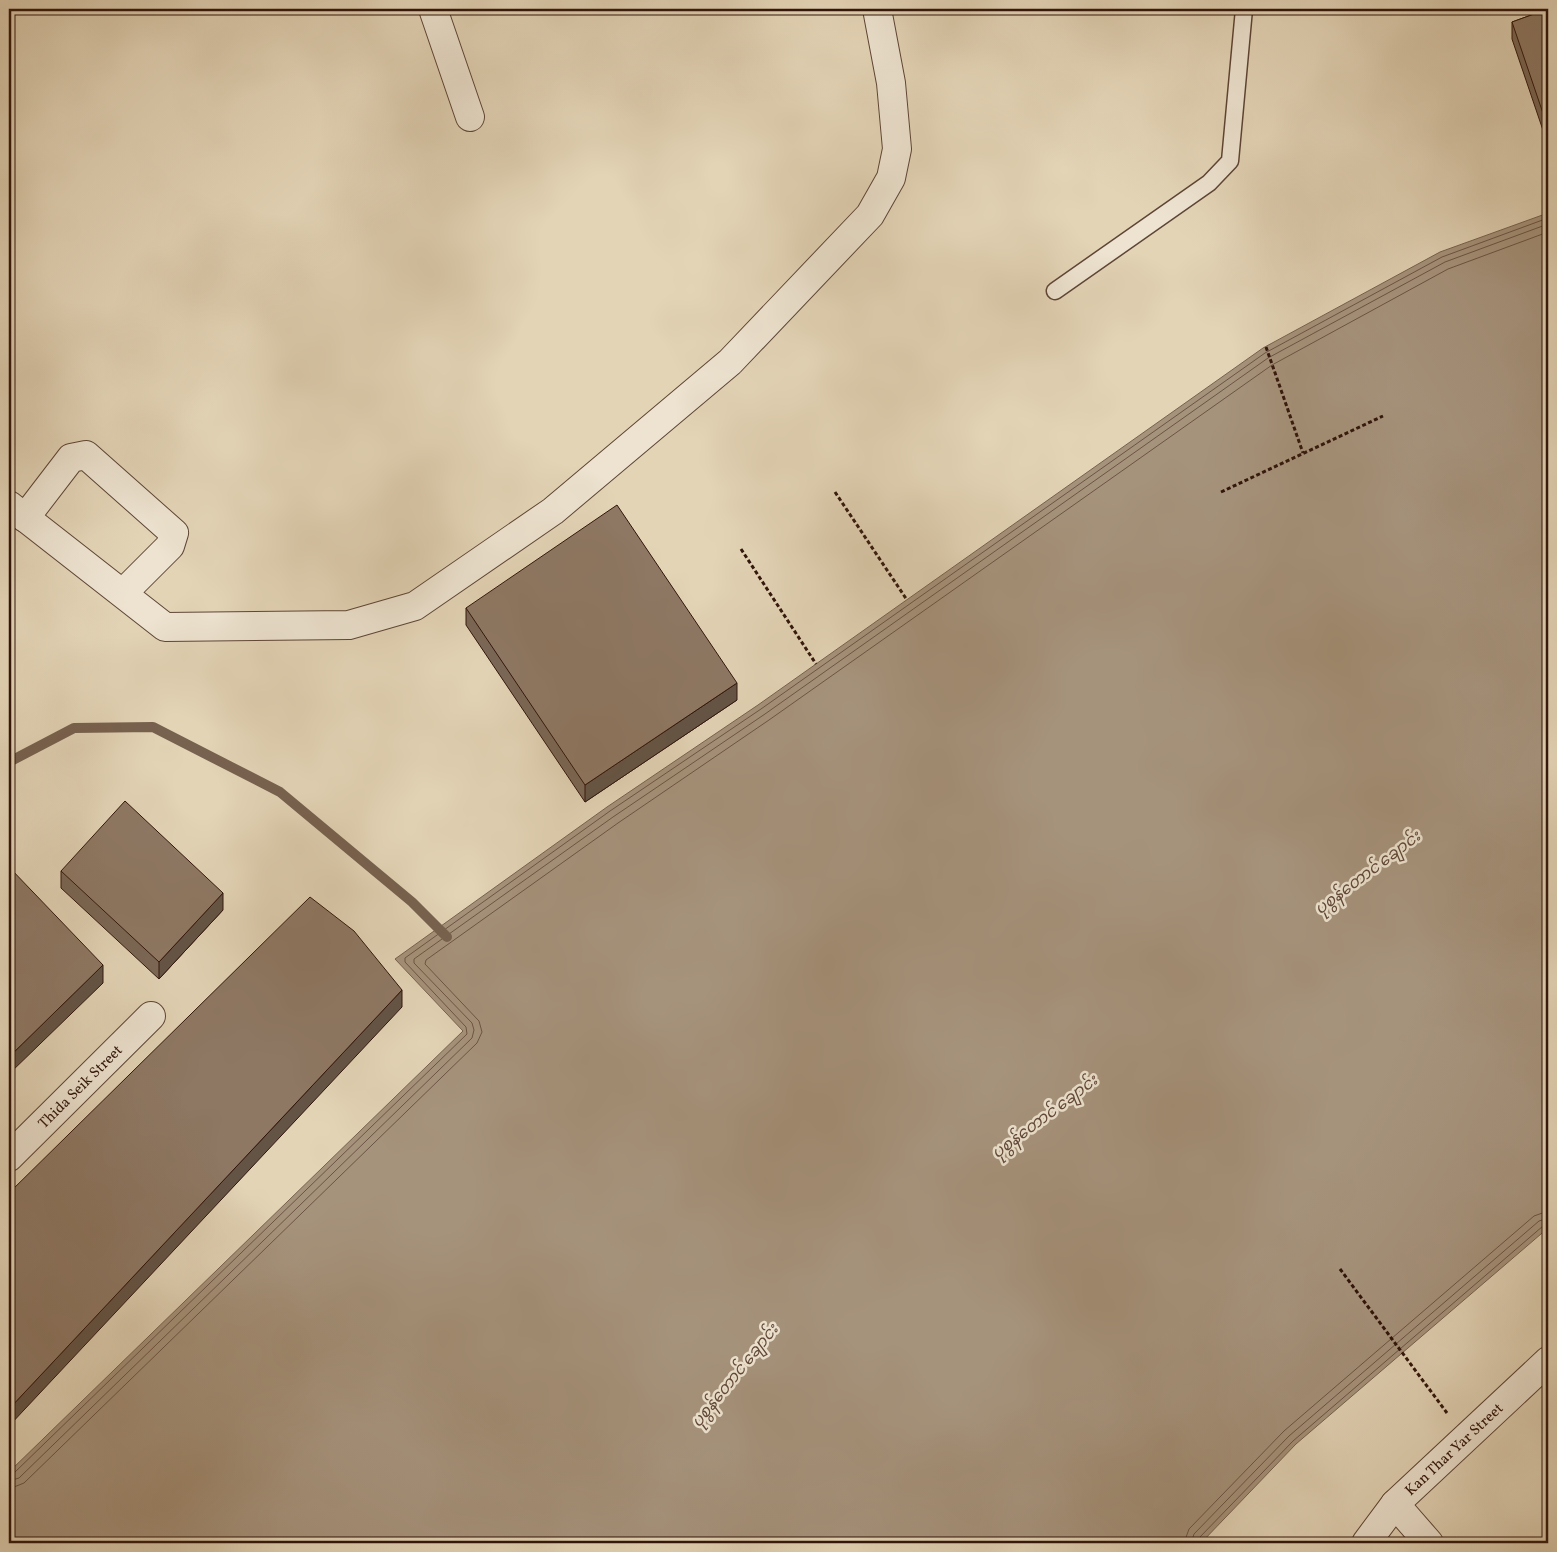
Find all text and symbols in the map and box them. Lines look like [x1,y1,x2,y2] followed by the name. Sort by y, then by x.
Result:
[1310,824,1427,921] water label: ပုစွန်တောင် ချောင်း
[34,1041,128,1134] street label: Thida Seik Street
[987,1068,1104,1165] water label: ပုစွန်တောင် ချောင်း
[685,1318,786,1433] water label: ပုစွန်တောင် ချောင်း
[1401,1399,1509,1501] street label: Kan Thar Yar Street

